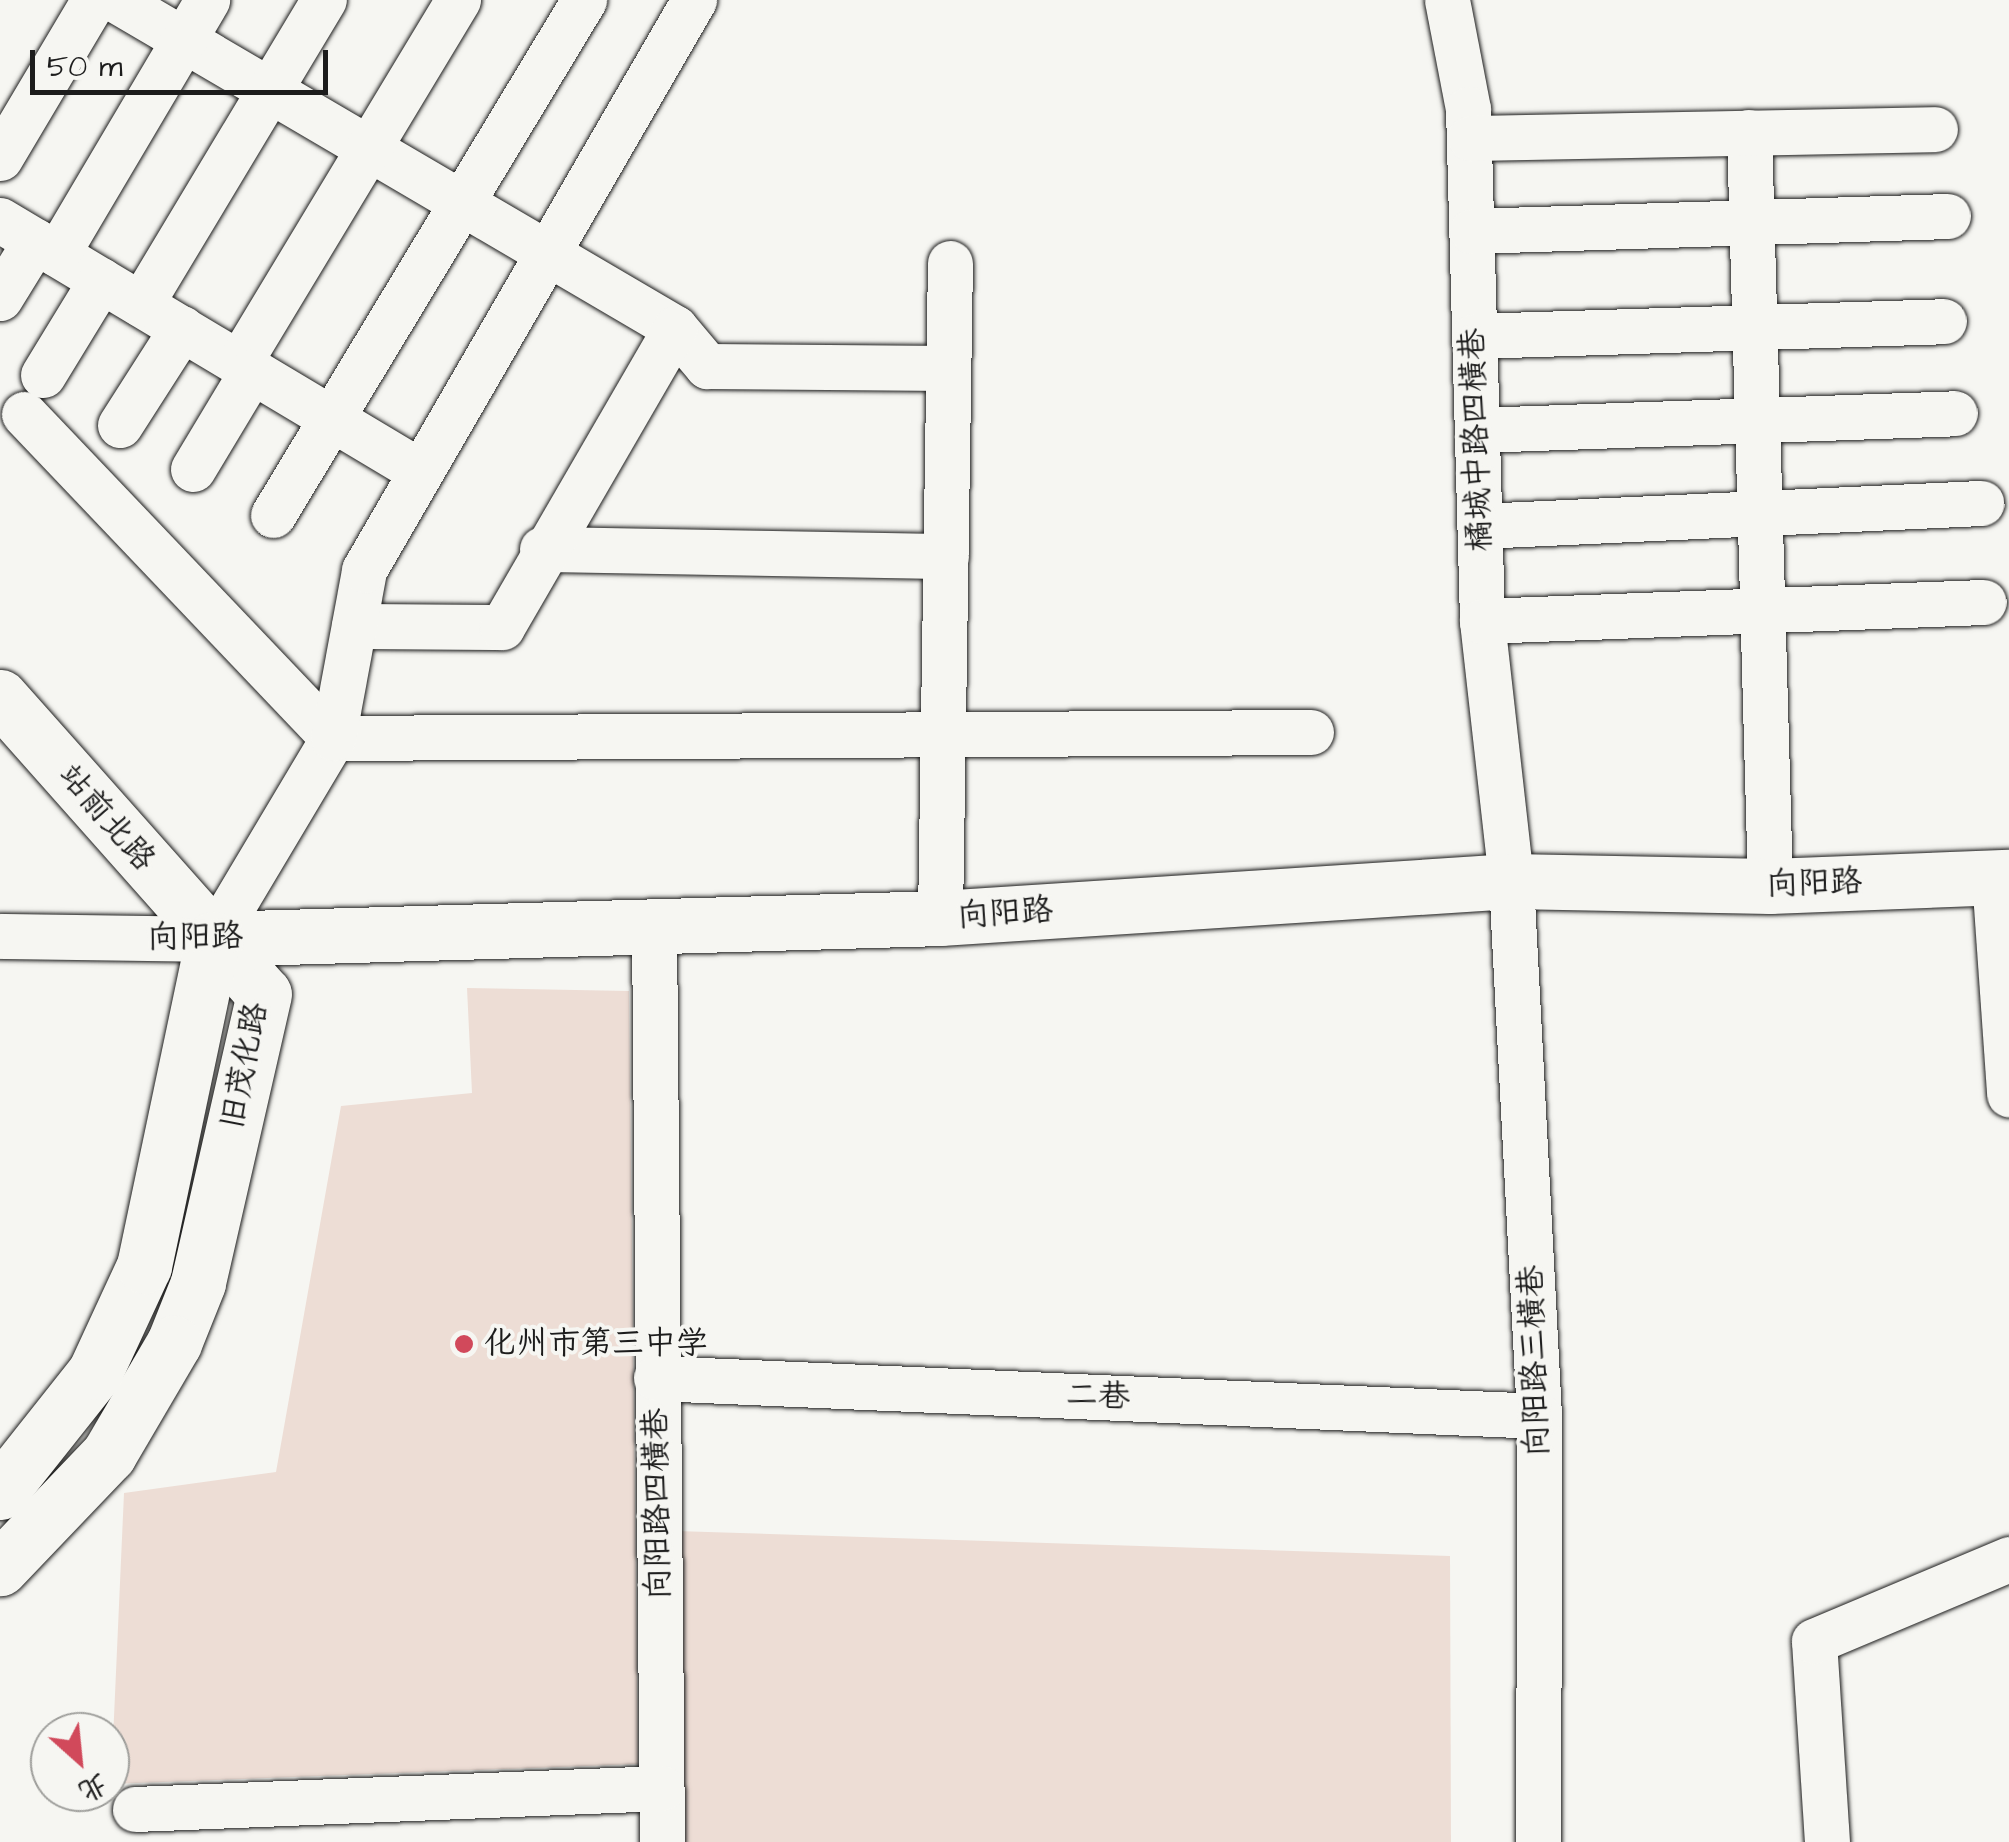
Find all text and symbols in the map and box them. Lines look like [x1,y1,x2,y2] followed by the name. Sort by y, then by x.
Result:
[35,30,332,92] scale bar
[47,46,123,88] text: 50 m
[1454,327,1500,553] street label: 橘城中路四横巷
[50,757,162,879] street label: 站前北路
[1765,863,1863,905] street label: 向阳路
[956,891,1054,937] street label: 向阳路
[147,918,243,958] street label: 向阳路
[214,1000,276,1132] street label: 旧茂化路
[1512,1264,1558,1458] street label: 向阳路三横巷
[484,1325,708,1363] place label: 化州市第三中学
[453,1333,475,1355] marker: 化州市第三中学
[1065,1377,1131,1417] street label: 二巷
[637,1408,679,1600] street label: 向阳路四横巷
[30,1712,130,1812] north arrow
[72,1764,114,1811] text: 北

